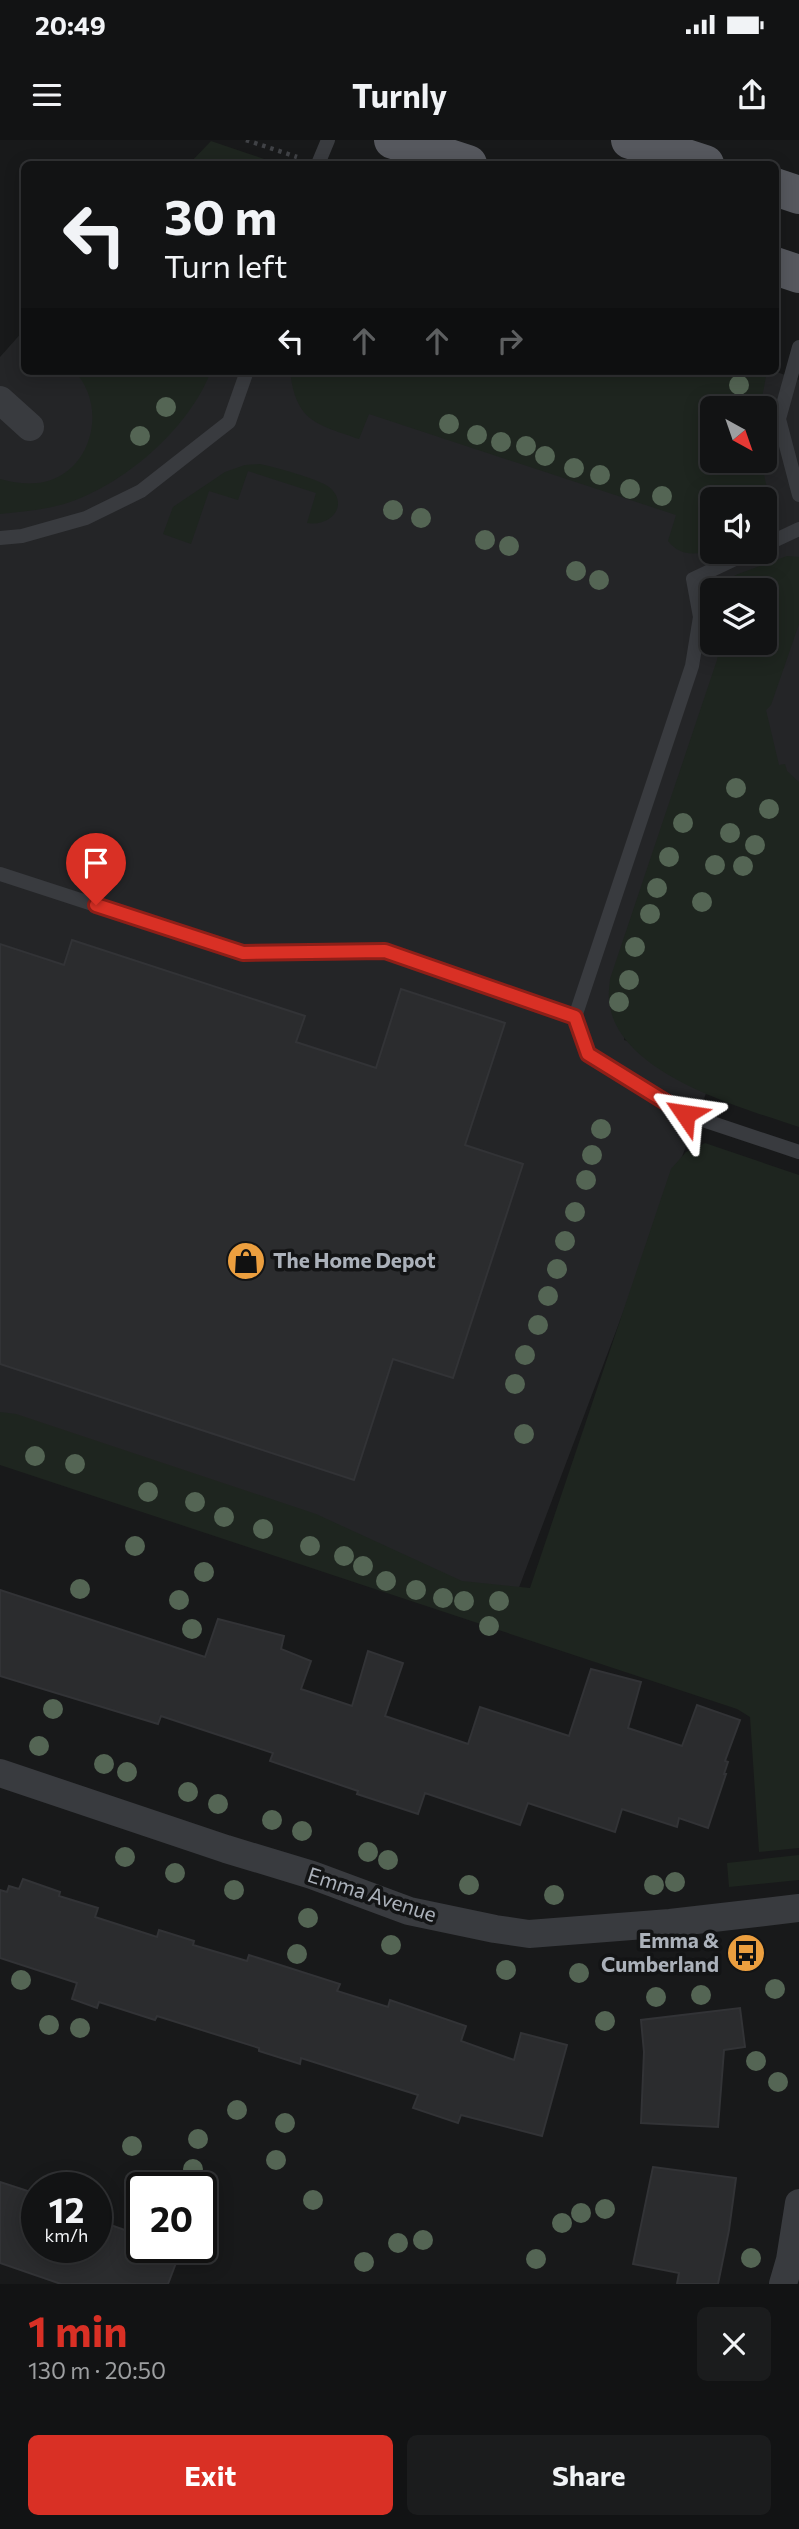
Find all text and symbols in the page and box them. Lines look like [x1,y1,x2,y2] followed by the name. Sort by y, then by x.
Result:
[35,9,106,40] text: 20:49
[352,75,447,115] text: Turnly
[28,76,66,114] icon: menu
[733,76,771,114] icon: share
[164,185,277,245] text: 30 m
[49,189,140,280] icon: left
[164,245,288,285] text: Turn left
[272,322,310,360] icon: left
[345,322,383,360] icon: ahead
[418,322,456,360] icon: ahead
[491,322,529,360] icon: right
[700,396,777,472] north arrow
[700,396,777,655] map controls
[700,487,777,564] button: sound
[700,578,777,655] button: layers
[66,833,126,905] pin
[77,844,115,882] icon: arrive
[648,1077,722,1151] position arrow
[225,1240,267,1282] shop icon: The Home Depot
[273,1247,436,1272] place label: The Home Depot
[305,1861,440,1926] street label: Emma Avenue
[601,1927,719,1976] place label: Emma & Cumberland
[725,1932,767,1974] bus stop icon: Emma & Cumberland
[126,2172,217,2263] speed limit sign: 20
[49,2187,84,2230] text: 12
[45,2224,88,2246] text: km/h
[28,2304,128,2356] text: 1 min
[697,2307,771,2381] button: close
[28,2356,166,2384] text: 130 m · 20:50
[28,2435,393,2515] button: Exit
[407,2435,771,2515] button: Share

